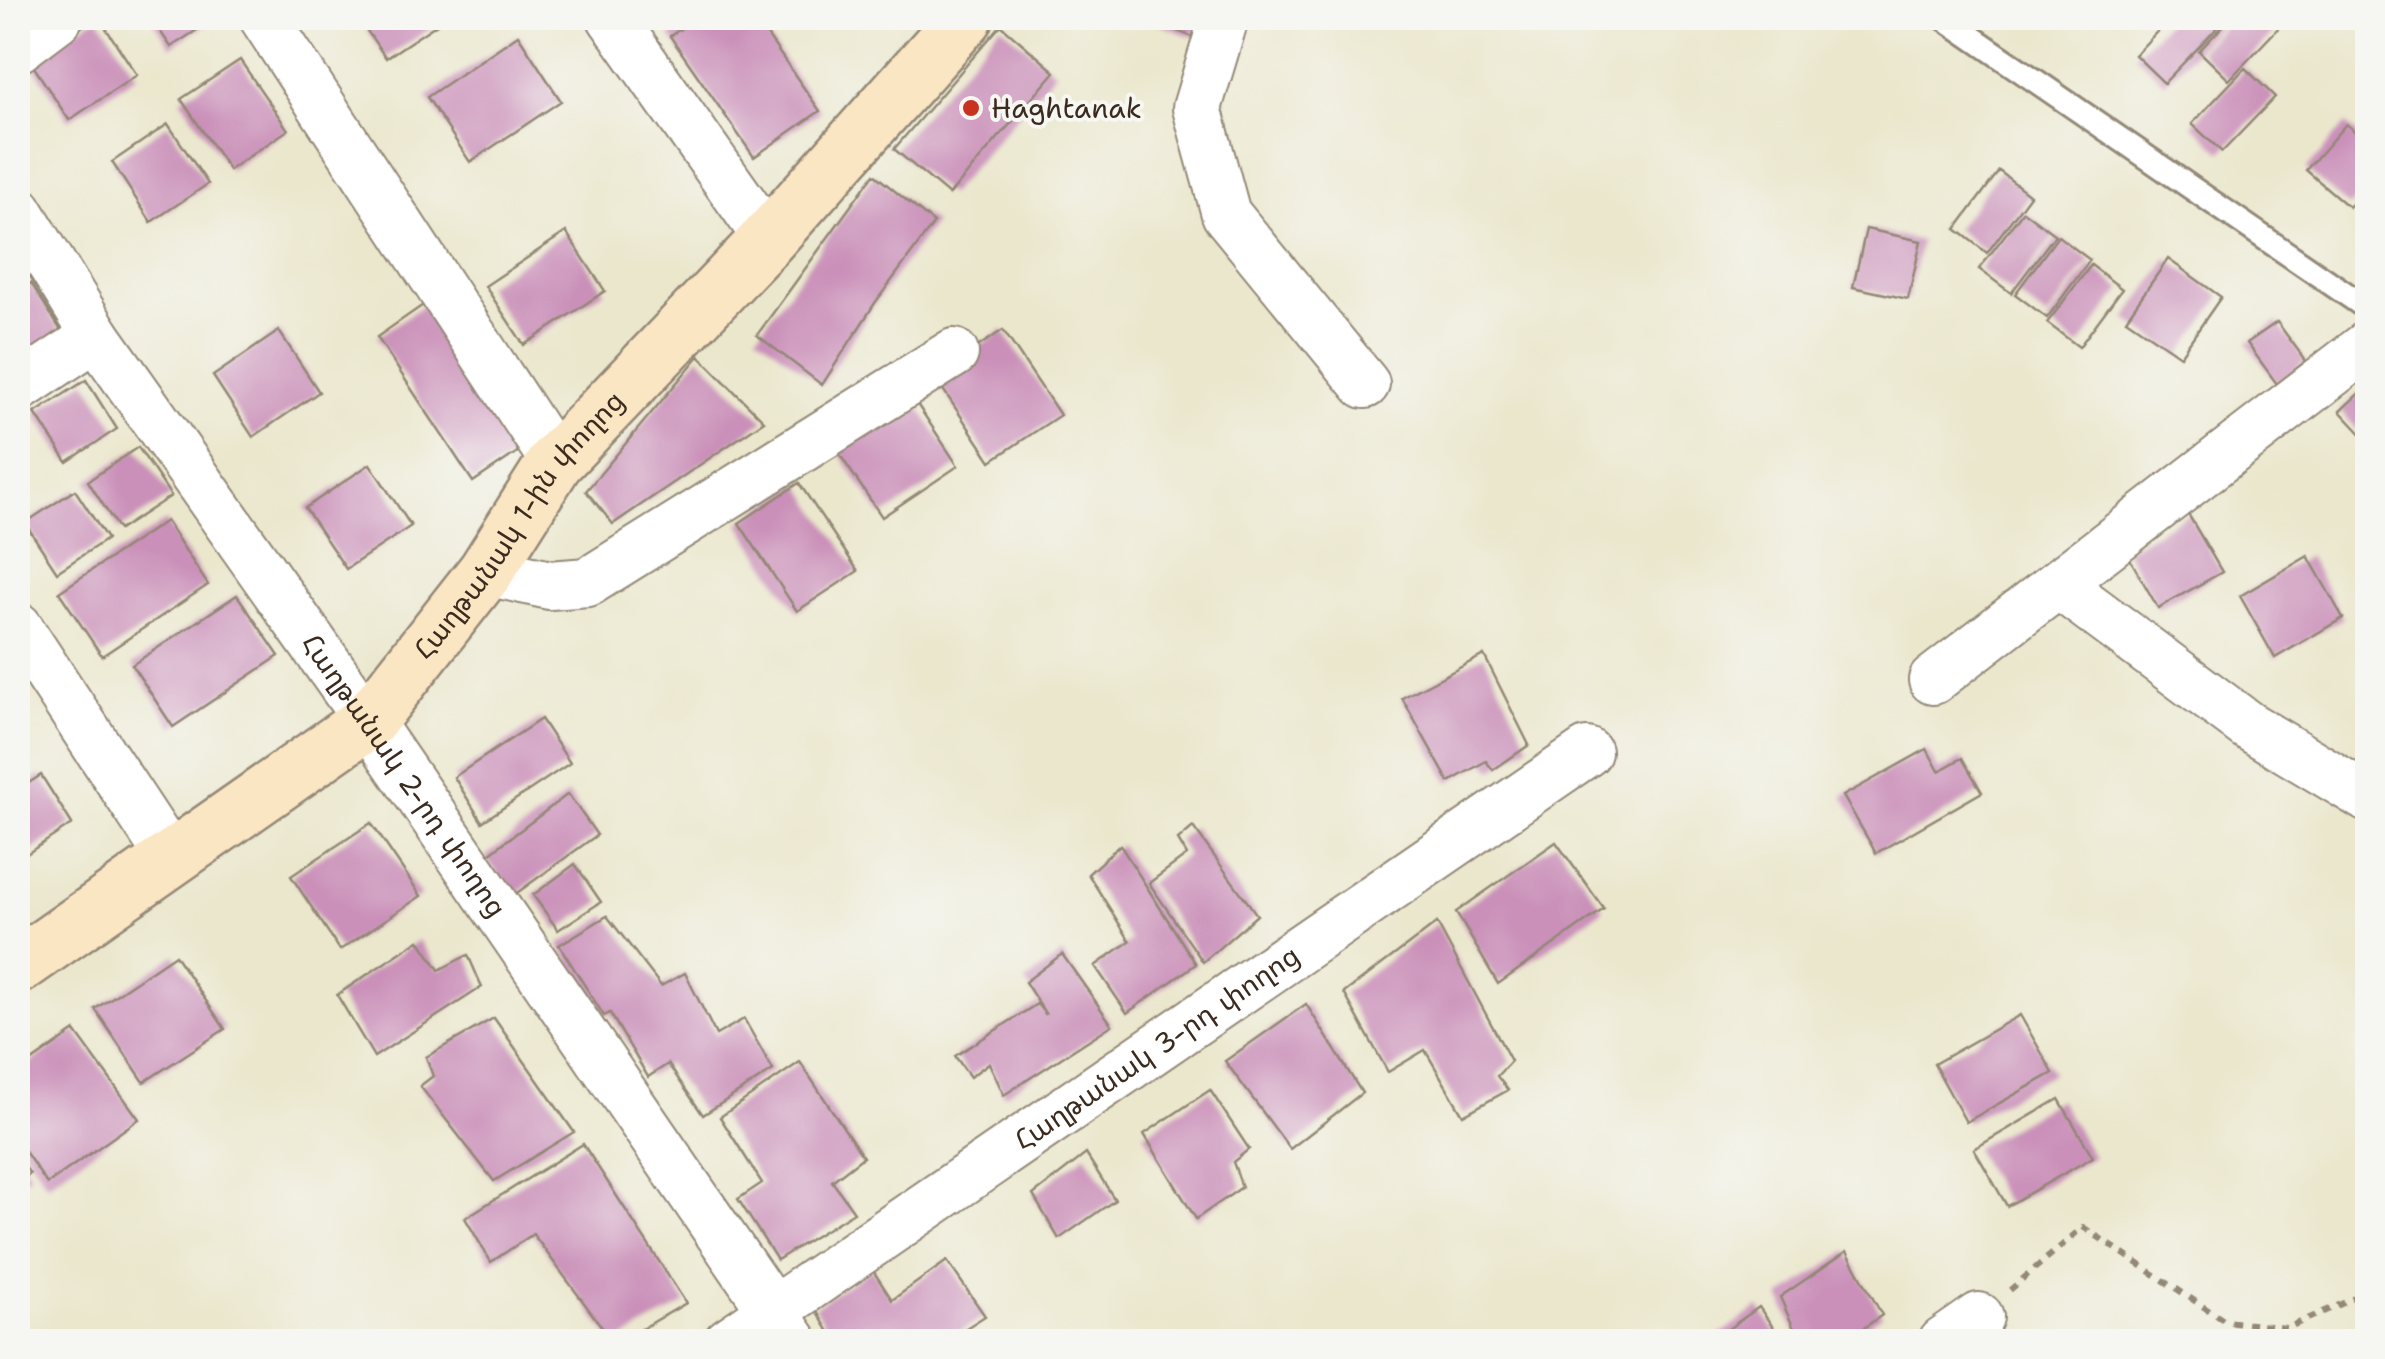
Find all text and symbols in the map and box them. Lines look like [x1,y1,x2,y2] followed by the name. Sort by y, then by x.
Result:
[991,89,1142,127] place label: Haghtanak
[960,97,982,119] marker: Haghtanak
[405,382,632,667] street label: Հաղթանակ 1-ին փողոց
[293,626,516,924] street label: Հաղթանակ 2-րդ փողոց
[1006,936,1307,1159] street label: Հաղթանակ 3-րդ փողոց

